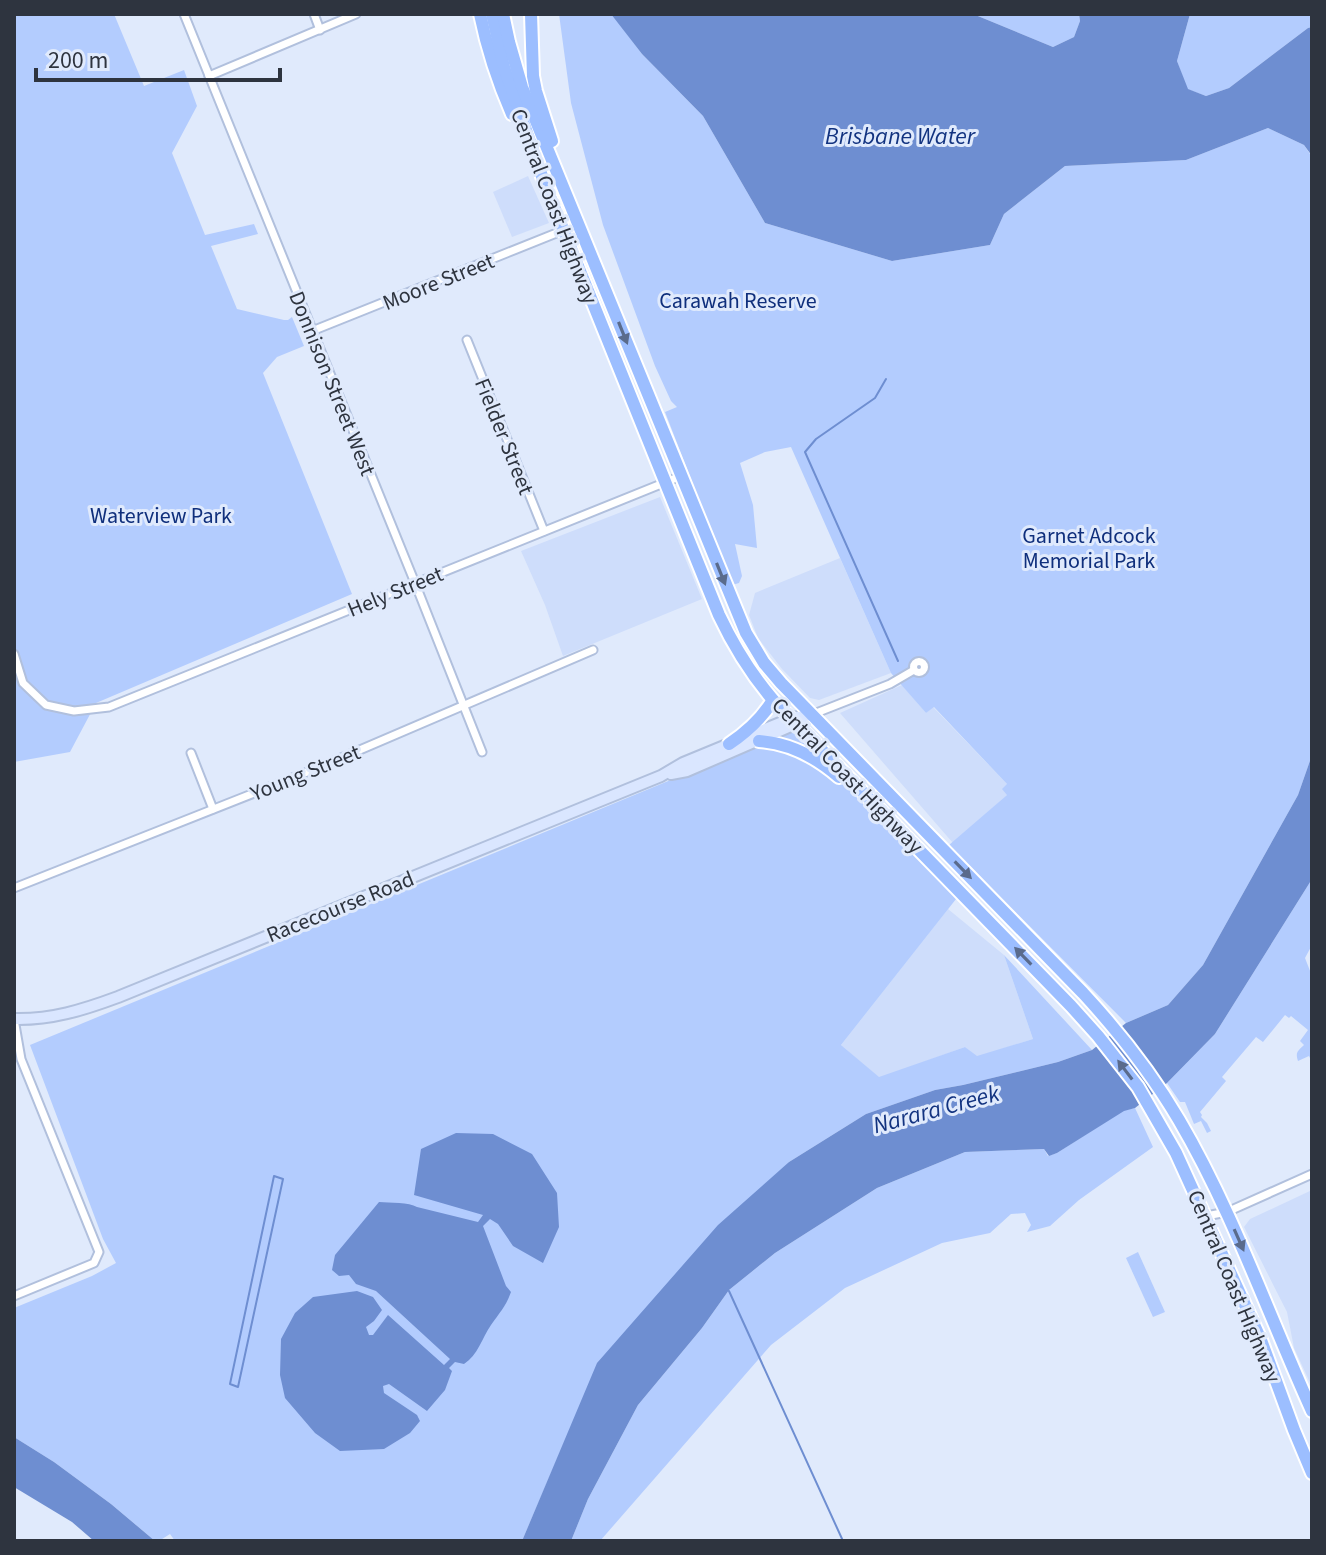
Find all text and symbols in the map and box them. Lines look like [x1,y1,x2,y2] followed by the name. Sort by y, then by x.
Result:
[36,32,280,82] scale bar
[48,43,108,78] text: 200 m
[502,104,606,309] street label: Central Coast Highway
[825,119,977,154] water label: Brisbane Water
[378,245,499,319] street label: Moore Street
[659,285,817,317] park label: Carawah Reserve
[280,286,384,481] street label: Donnison Street West
[617,321,630,345] one-way arrow
[466,373,542,500] street label: Fielder Street
[90,500,232,532] park label: Waterview Park
[1022,520,1156,577] park label: Garnet Adcock Memorial Park
[343,558,449,626] street label: Hely Street
[715,562,728,586] one-way arrow
[764,690,931,862] street label: Central Coast Highway
[245,736,366,810] street label: Young Street
[954,861,972,880] one-way arrow
[262,863,419,951] street label: Racecourse Road
[1014,947,1033,966] one-way arrow
[1118,1060,1134,1080] one-way arrow
[869,1076,1004,1143] water label: Narara Creek
[1179,1185,1289,1388] street label: Central Coast Highway
[1232,1228,1246,1252] one-way arrow

